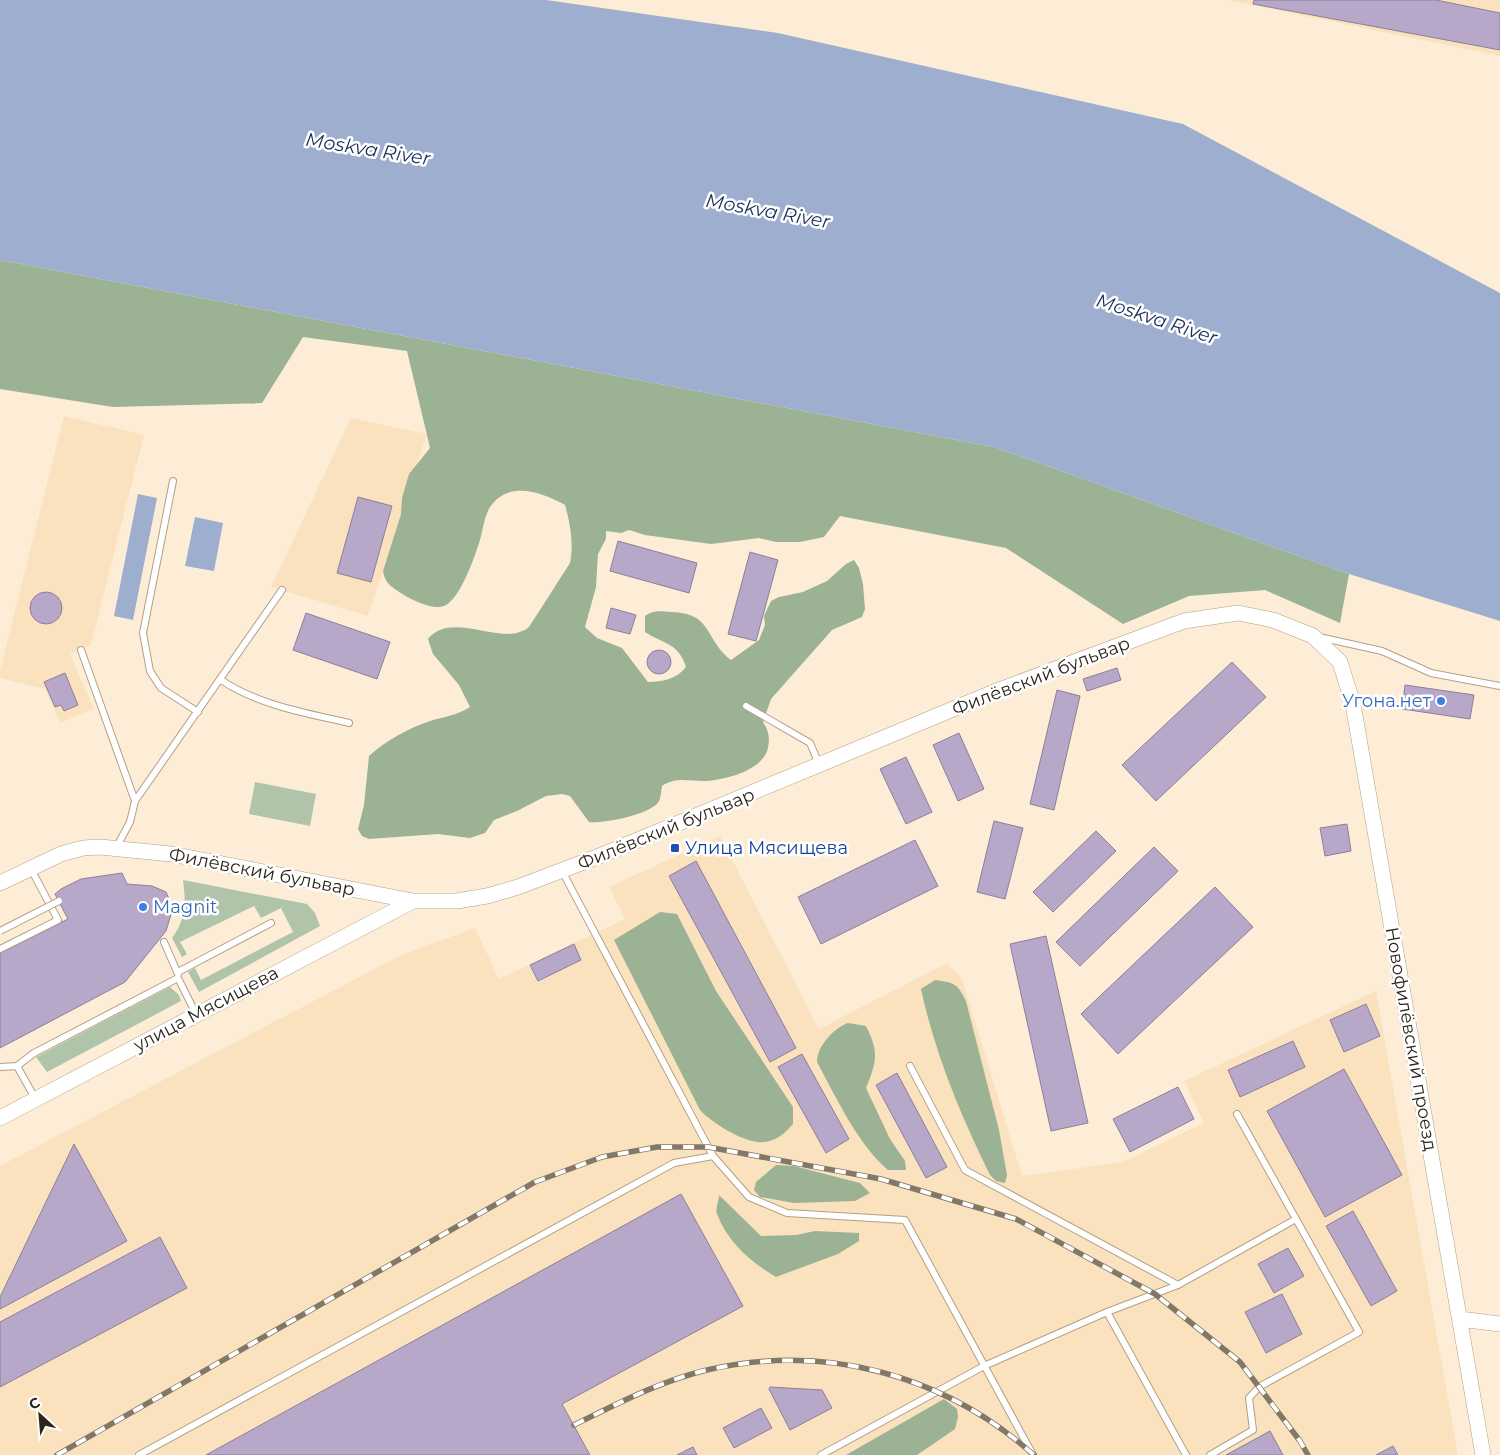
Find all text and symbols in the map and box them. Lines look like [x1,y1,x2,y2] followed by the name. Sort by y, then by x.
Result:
[304,128,432,170] water label: Moskva River
[704,189,832,233] water label: Moskva River
[1094,289,1221,350] water label: Moskva River
[949,632,1133,720] street label: Филёвский бульвар
[1342,690,1431,712] place label: Угона.нет
[1435,695,1447,707] marker: Угона.нет
[574,783,758,875] street label: Филёвский бульвар
[685,837,848,859] place label: Улица Мясищева
[669,842,681,854] marker: Улица Мясищева
[167,843,357,901] street label: Филёвский бульвар
[153,896,217,918] place label: Magnit
[137,901,149,913] marker: Magnit
[1380,925,1442,1153] street label: Новофилёвский проезд
[129,962,282,1057] street label: улица Мясищева
[15,1390,65,1440] north arrow
[26,1393,43,1414] text: С

